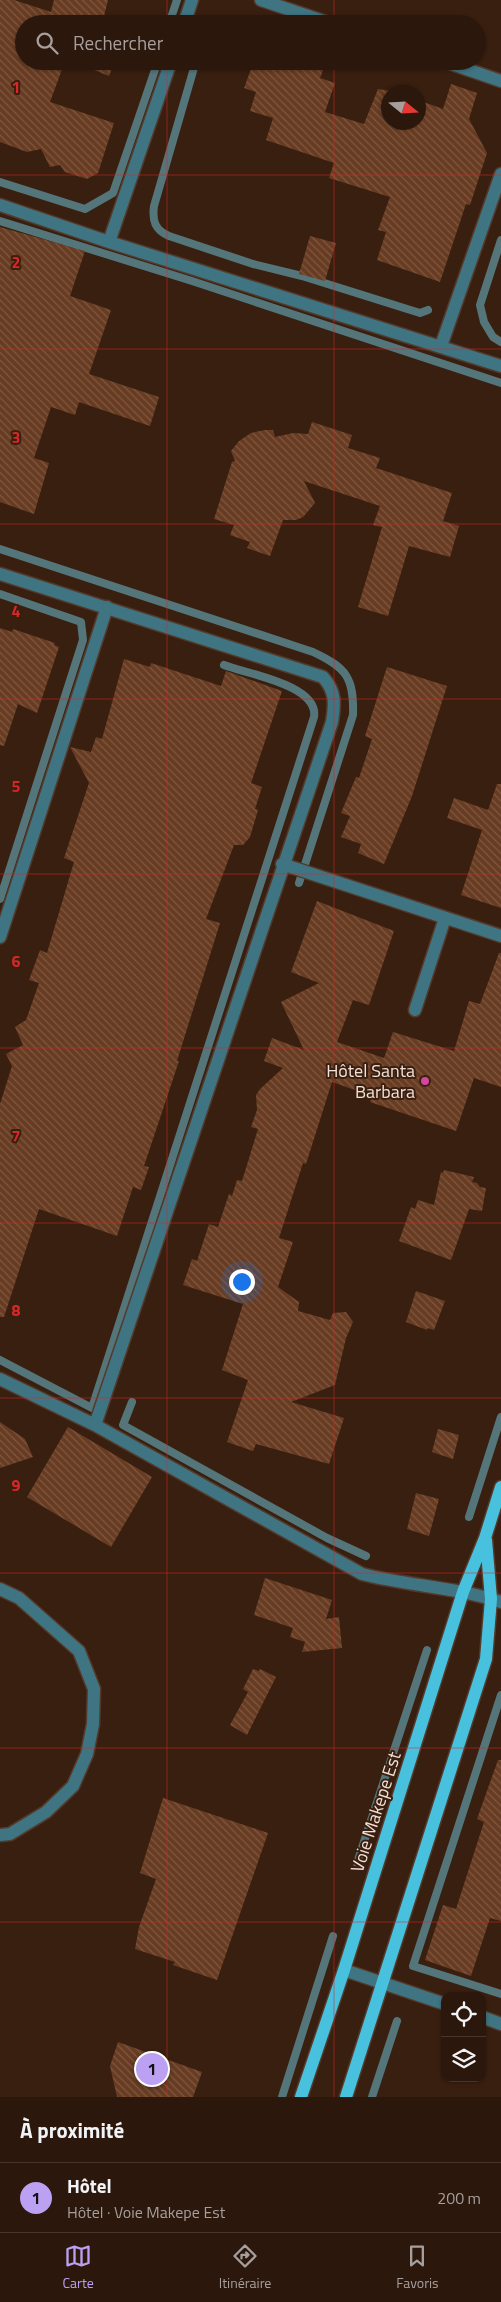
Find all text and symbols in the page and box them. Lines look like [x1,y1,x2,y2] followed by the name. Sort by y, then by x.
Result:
[15,15,486,70] search box
[73,28,163,57] text: Rechercher
[33,29,61,57] icon: search
[12,75,20,99] text: 1
[381,85,426,130] north arrow
[12,250,20,274] text: 2
[12,425,20,449] text: 3
[12,599,21,623] text: 4
[12,774,21,798] text: 5
[12,949,21,973] text: 6
[326,1057,415,1105] place label: Hôtel Santa Barbara
[419,1075,431,1087] marker: Hôtel Santa Barbara
[12,1124,20,1148] text: 7
[229,1269,255,1295] your location
[12,1298,21,1322] text: 8
[12,1473,21,1497] text: 9
[343,1748,408,1876] street label: Voie Makepe Est
[441,1992,486,2082] map controls
[441,1992,486,2037] button: locate
[441,2037,486,2082] button: layers
[136,2050,168,2088] pin: 1
[20,2114,124,2146] text: À proximité
[67,2171,112,2200] text: Hôtel
[32,2186,40,2210] text: 1
[437,2186,481,2210] text: 200 m
[67,2200,225,2224] text: Hôtel · Voie Makepe Est
[62,2242,94,2293] tab: Carte
[219,2242,271,2293] tab: Itinéraire
[396,2242,439,2293] tab: Favoris

